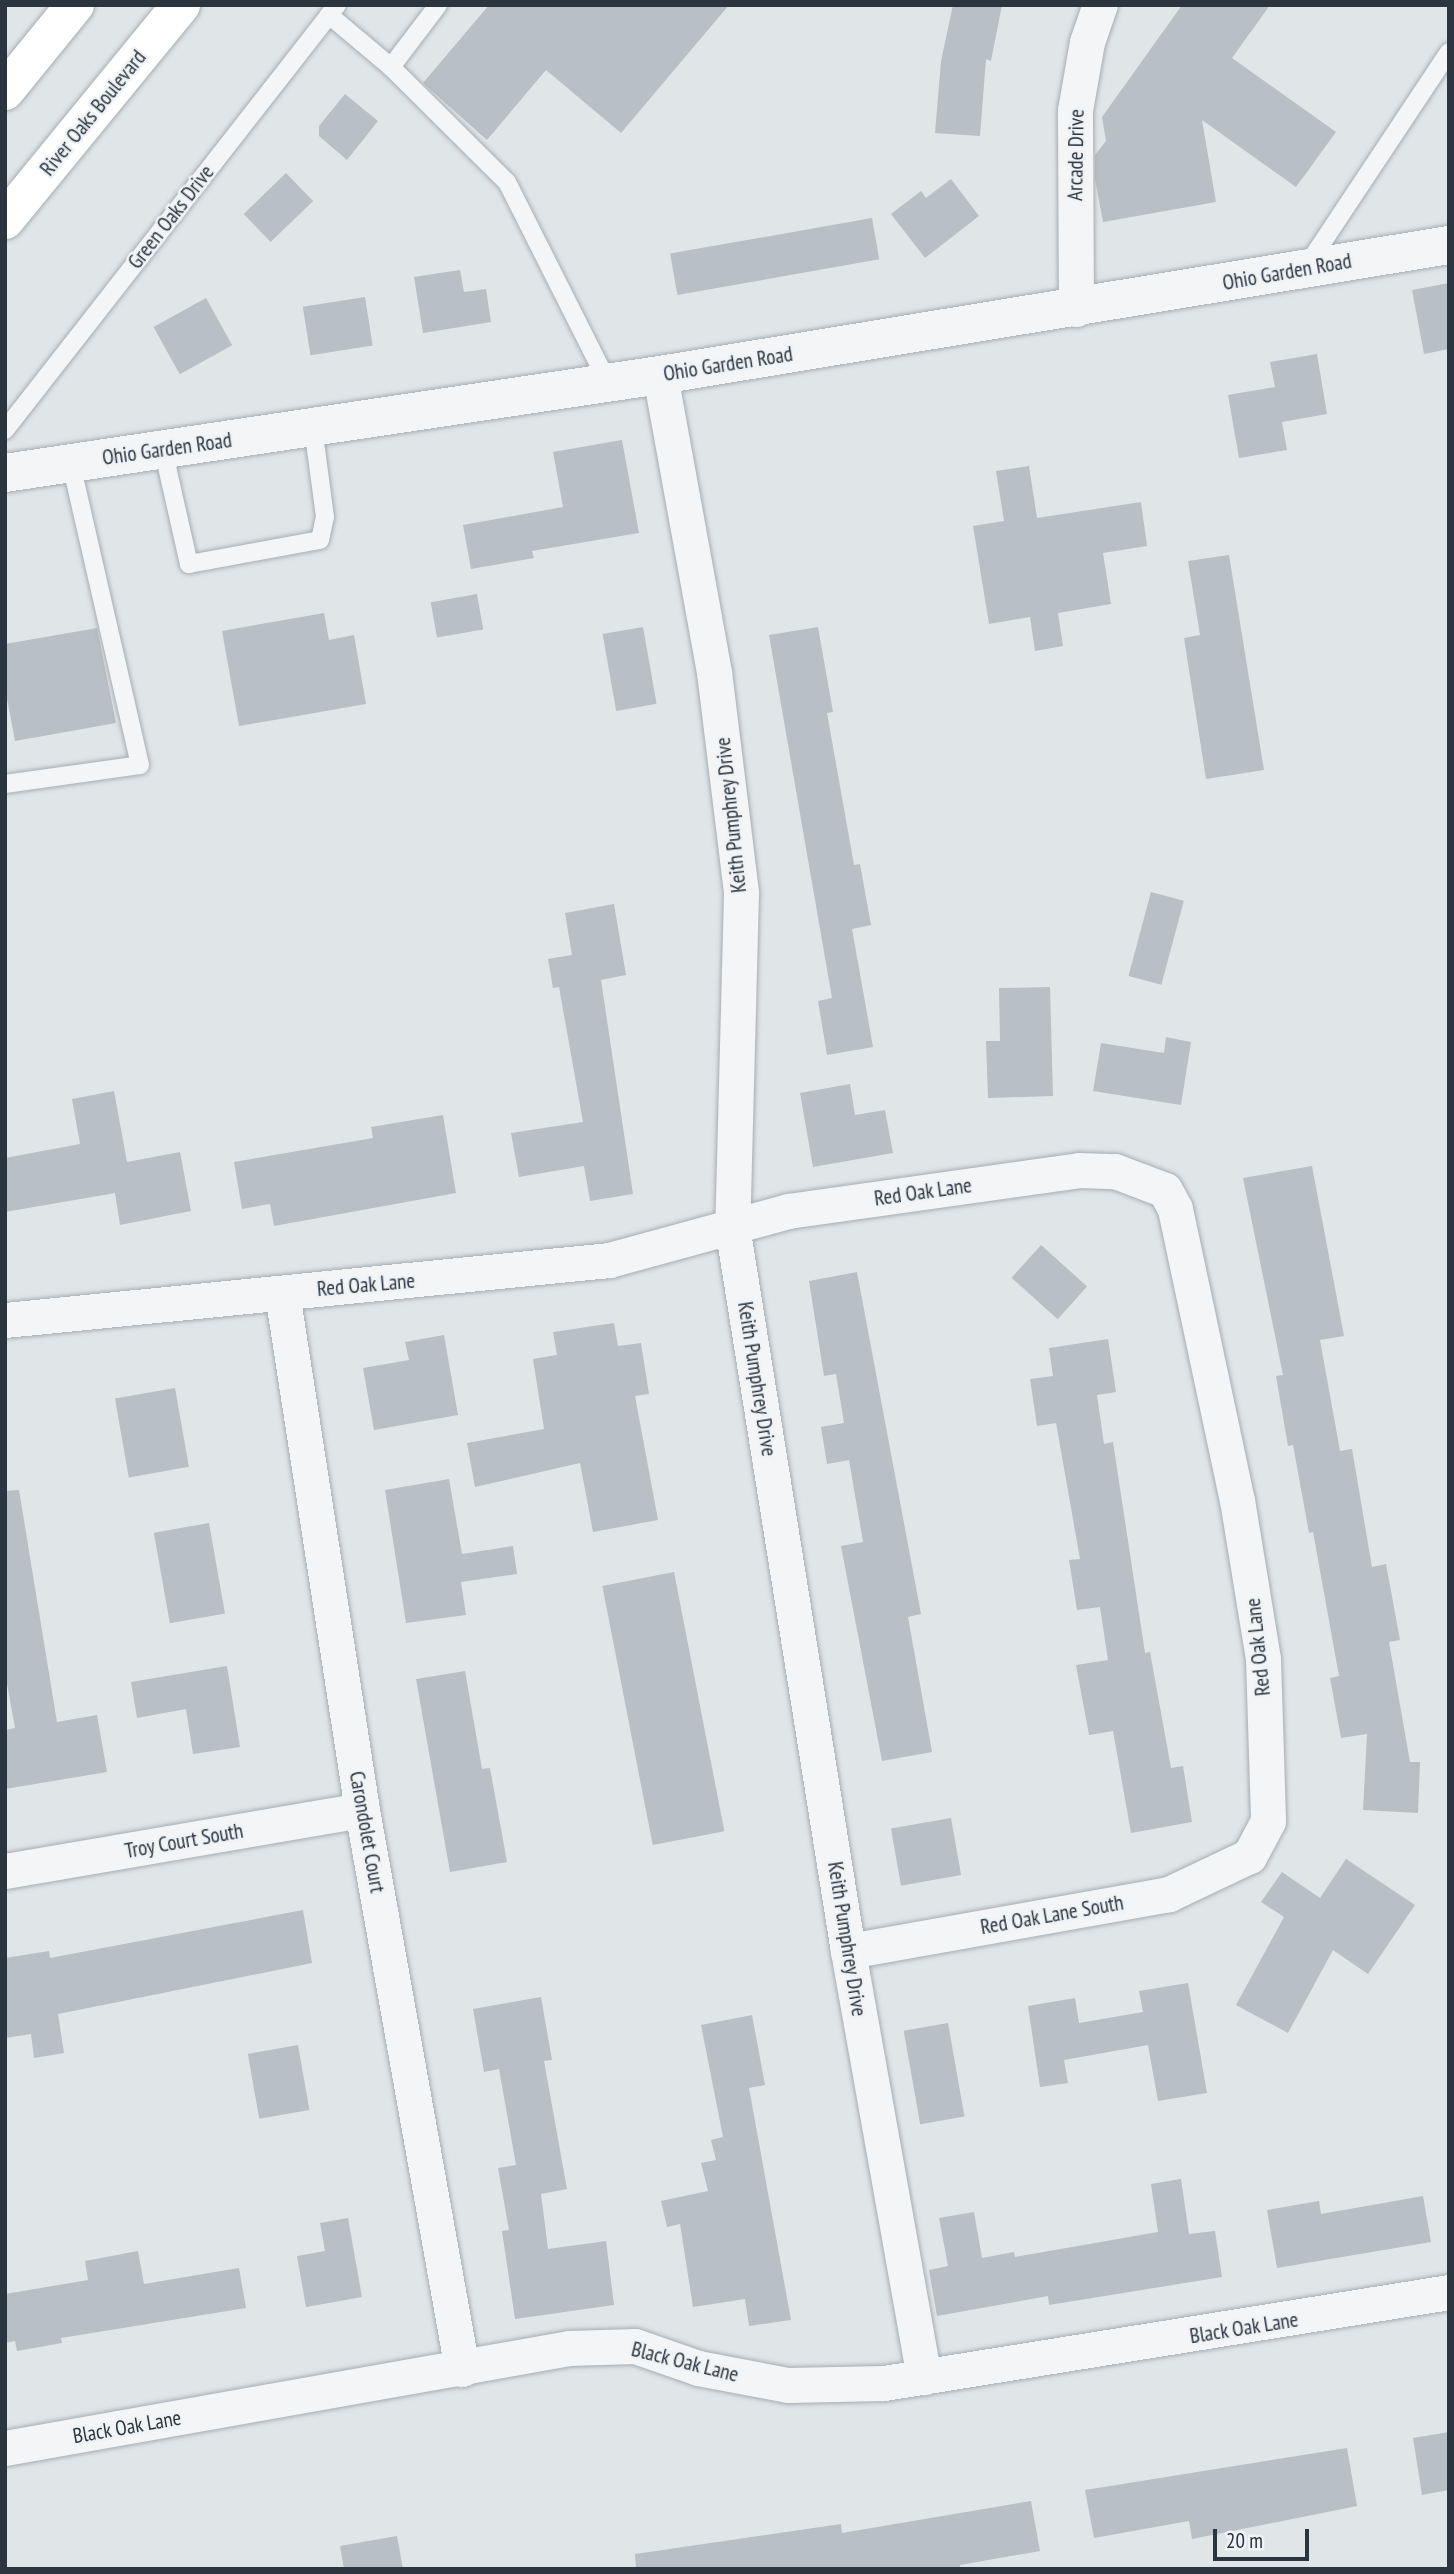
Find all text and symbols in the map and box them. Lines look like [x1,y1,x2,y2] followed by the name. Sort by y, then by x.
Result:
[35,45,151,181] street label: River Oaks Boulevard
[1063,109,1089,201] street label: Arcade Drive
[123,160,219,274] street label: Green Oaks Drive
[1221,248,1353,296] street label: Ohio Garden Road
[662,341,794,387] street label: Ohio Garden Road
[101,427,233,471] street label: Ohio Garden Road
[710,736,752,894] street label: Keith Pumphrey Drive
[872,1173,974,1211] street label: Red Oak Lane
[316,1268,416,1302] street label: Red Oak Lane
[732,1300,782,1458] street label: Keith Pumphrey Drive
[1240,1597,1276,1697] street label: Red Oak Lane
[344,1769,390,1895] street label: Carondolet Court
[122,1818,246,1864] street label: Troy Court South
[822,1860,872,2018] street label: Keith Pumphrey Drive
[978,1890,1126,1940] street label: Red Oak Lane South
[1187,2307,1301,2349] street label: Black Oak Lane
[628,2336,742,2388] street label: Black Oak Lane
[70,2405,184,2449] street label: Black Oak Lane
[1216,2514,1312,2558] scale bar
[1226,2527,1263,2554] text: 20 m

